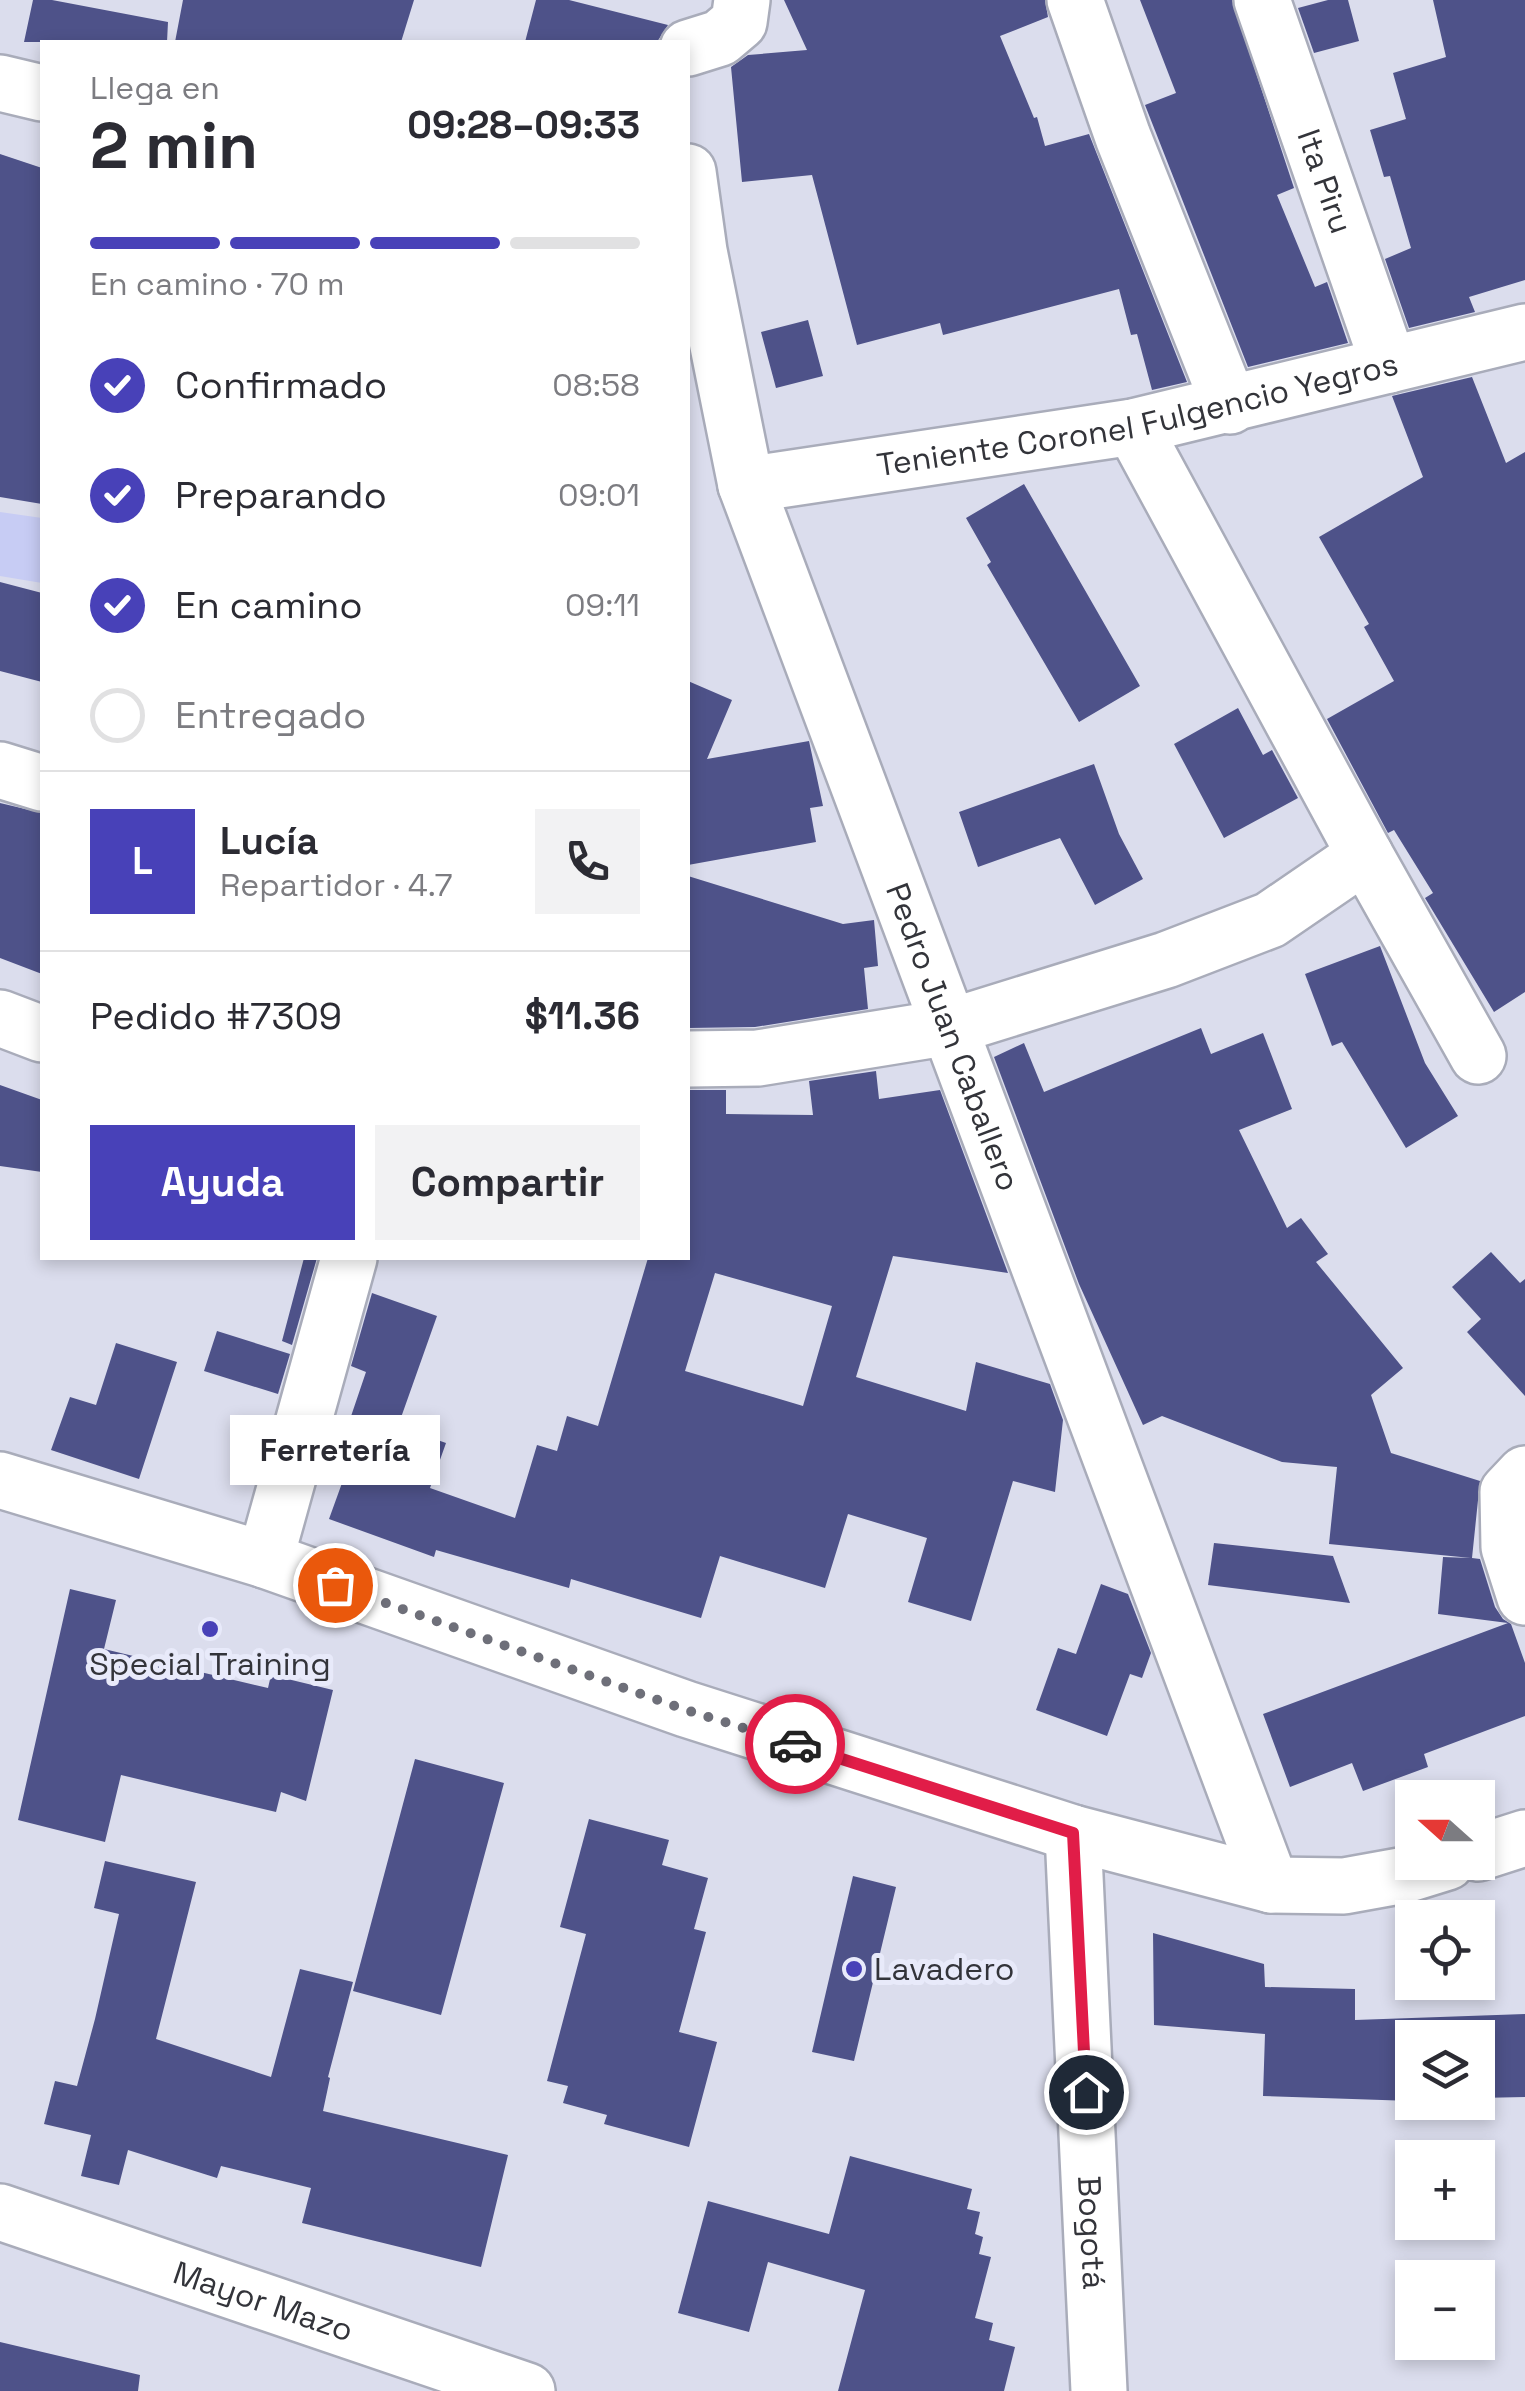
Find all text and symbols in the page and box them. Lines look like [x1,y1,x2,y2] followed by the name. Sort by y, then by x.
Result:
[90,68,220,108] text: Llega en
[407,101,640,149] text: 09:28–09:33
[90,104,258,187] text: 2 min
[1288,124,1362,239] street label: Ita Piru
[90,264,345,304] text: En camino · 70 m
[874,344,1402,485] street label: Teniente Coronel Fulgencio Yegros
[90,358,145,413] icon: check
[175,361,387,409] text: Confirmado
[552,365,640,405] text: 08:58
[90,468,145,523] icon: check
[175,471,387,519] text: Preparando
[558,475,640,515] text: 09:01
[90,578,145,633] icon: check
[175,581,363,629] text: En camino
[565,585,640,625] text: 09:11
[175,691,366,739] text: Entregado
[535,809,640,914] button: phone
[220,817,318,865] text: Lucía
[132,837,153,885] text: L
[220,865,453,905] text: Repartidor · 4.7
[877,877,1029,1197] street label: Pedro Juan Caballero
[90,992,342,1040] text: Pedido #7309
[525,992,640,1040] text: $11.36
[90,1125,355,1240] button: Ayuda
[375,1125,640,1240] button: Compartir
[230,1415,440,1485] callout: Ferretería
[260,1430,410,1470] text: Ferretería
[293,1543,378,1628] pin
[308,1558,363,1613] icon: bag
[199,1618,221,1640] marker: Special Training
[89,1644,331,1684] place label: Special Training
[745,1694,845,1794] courier
[768,1717,823,1772] icon: car
[1395,1780,1495,1880] north arrow
[1395,1780,1495,2360] map controls
[1395,1900,1495,2000] button: locate
[874,1949,1015,1989] place label: Lavadero
[843,1958,865,1980] marker: Lavadero
[1395,2020,1495,2120] button: layers
[1044,2050,1129,2135] pin
[1059,2065,1114,2120] icon: home
[1395,2140,1495,2240] button: +
[1069,2175,1114,2290] street label: Bogotá
[168,2252,358,2350] street label: Mayor Mazo
[1395,2260,1495,2360] button: −

